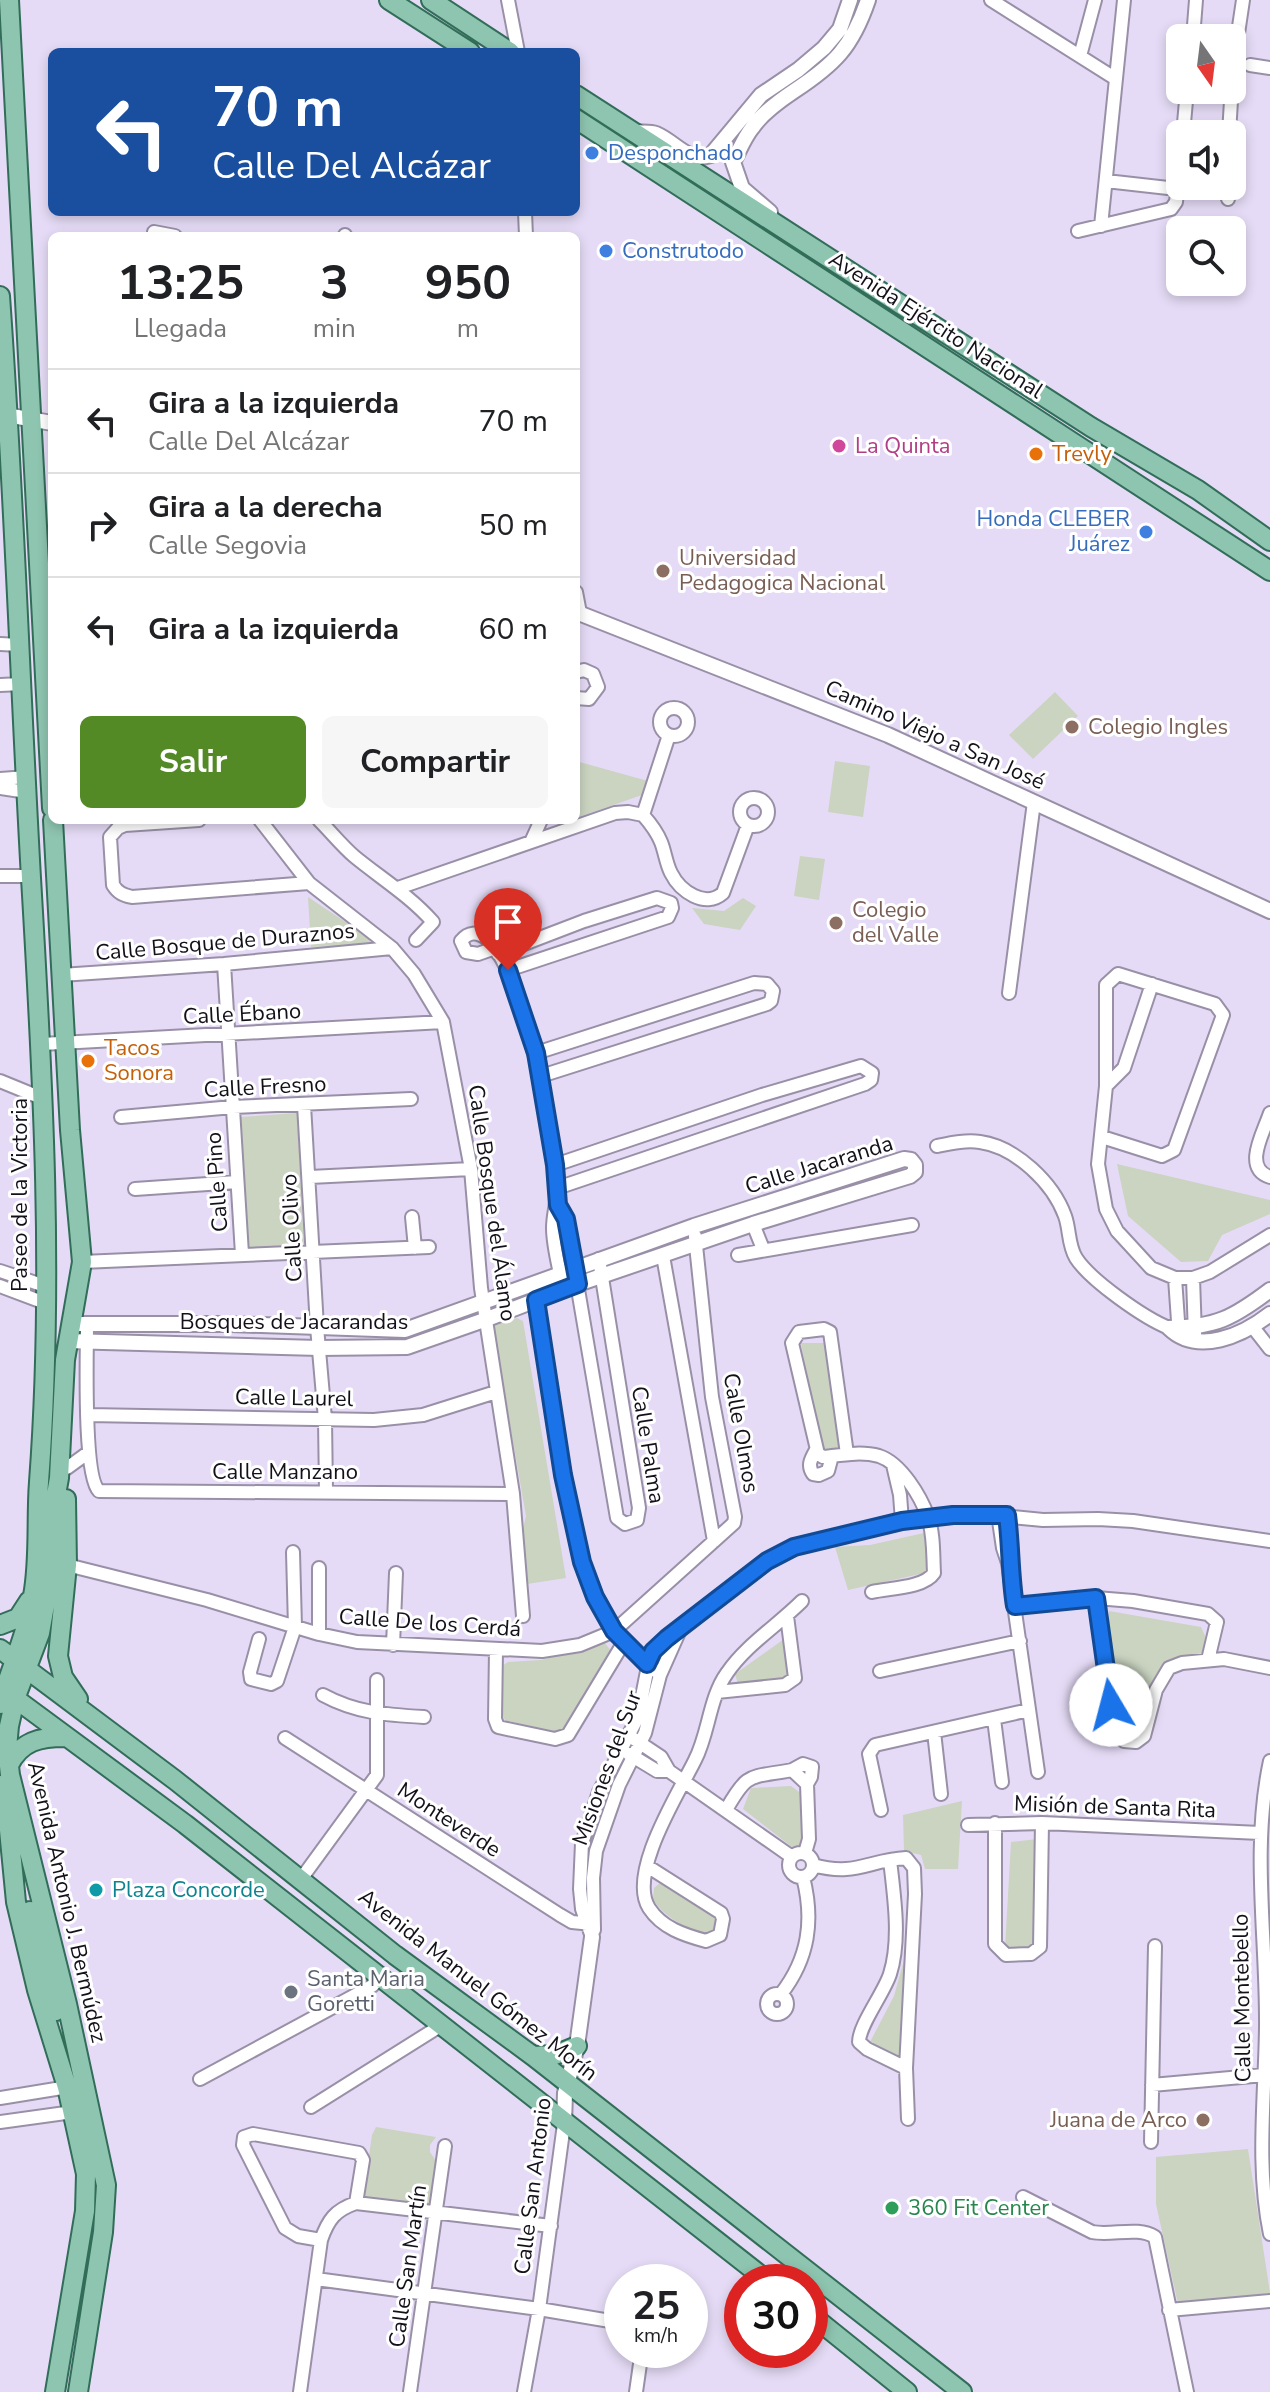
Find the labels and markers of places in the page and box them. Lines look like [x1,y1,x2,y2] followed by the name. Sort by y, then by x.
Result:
[608,138,744,168] place label: Desponchado
[583,144,601,162] marker: Desponchado
[622,236,744,266] place label: Construtodo
[597,242,615,260] marker: Construtodo
[855,431,950,461] place label: La Quinta
[830,437,848,455] marker: La Quinta
[1052,439,1112,469] place label: Trevly
[1027,445,1045,463] marker: Trevly
[976,504,1130,559] place label: Honda CLEBER Juárez
[1137,523,1155,541] marker: Honda CLEBER Juárez
[679,543,886,598] place label: Universidad Pedagogica Nacional
[654,562,672,580] marker: Universidad Pedagogica Nacional
[1088,712,1228,742] place label: Colegio Ingles
[1063,718,1081,736] marker: Colegio Ingles
[474,888,542,970] pin
[852,895,939,950] place label: Colegio del Valle
[827,914,845,932] marker: Colegio del Valle
[104,1033,174,1088] place label: Tacos Sonora
[79,1052,97,1070] marker: Tacos Sonora
[112,1875,265,1905] place label: Plaza Concorde
[87,1881,105,1899] marker: Plaza Concorde
[307,1964,425,2019] place label: Santa Maria Goretti
[282,1983,300,2001] marker: Santa Maria Goretti
[1049,2105,1187,2135] place label: Juana de Arco
[1194,2111,1212,2129] marker: Juana de Arco
[908,2193,1049,2223] place label: 360 Fit Center
[883,2199,901,2217] marker: 360 Fit Center

